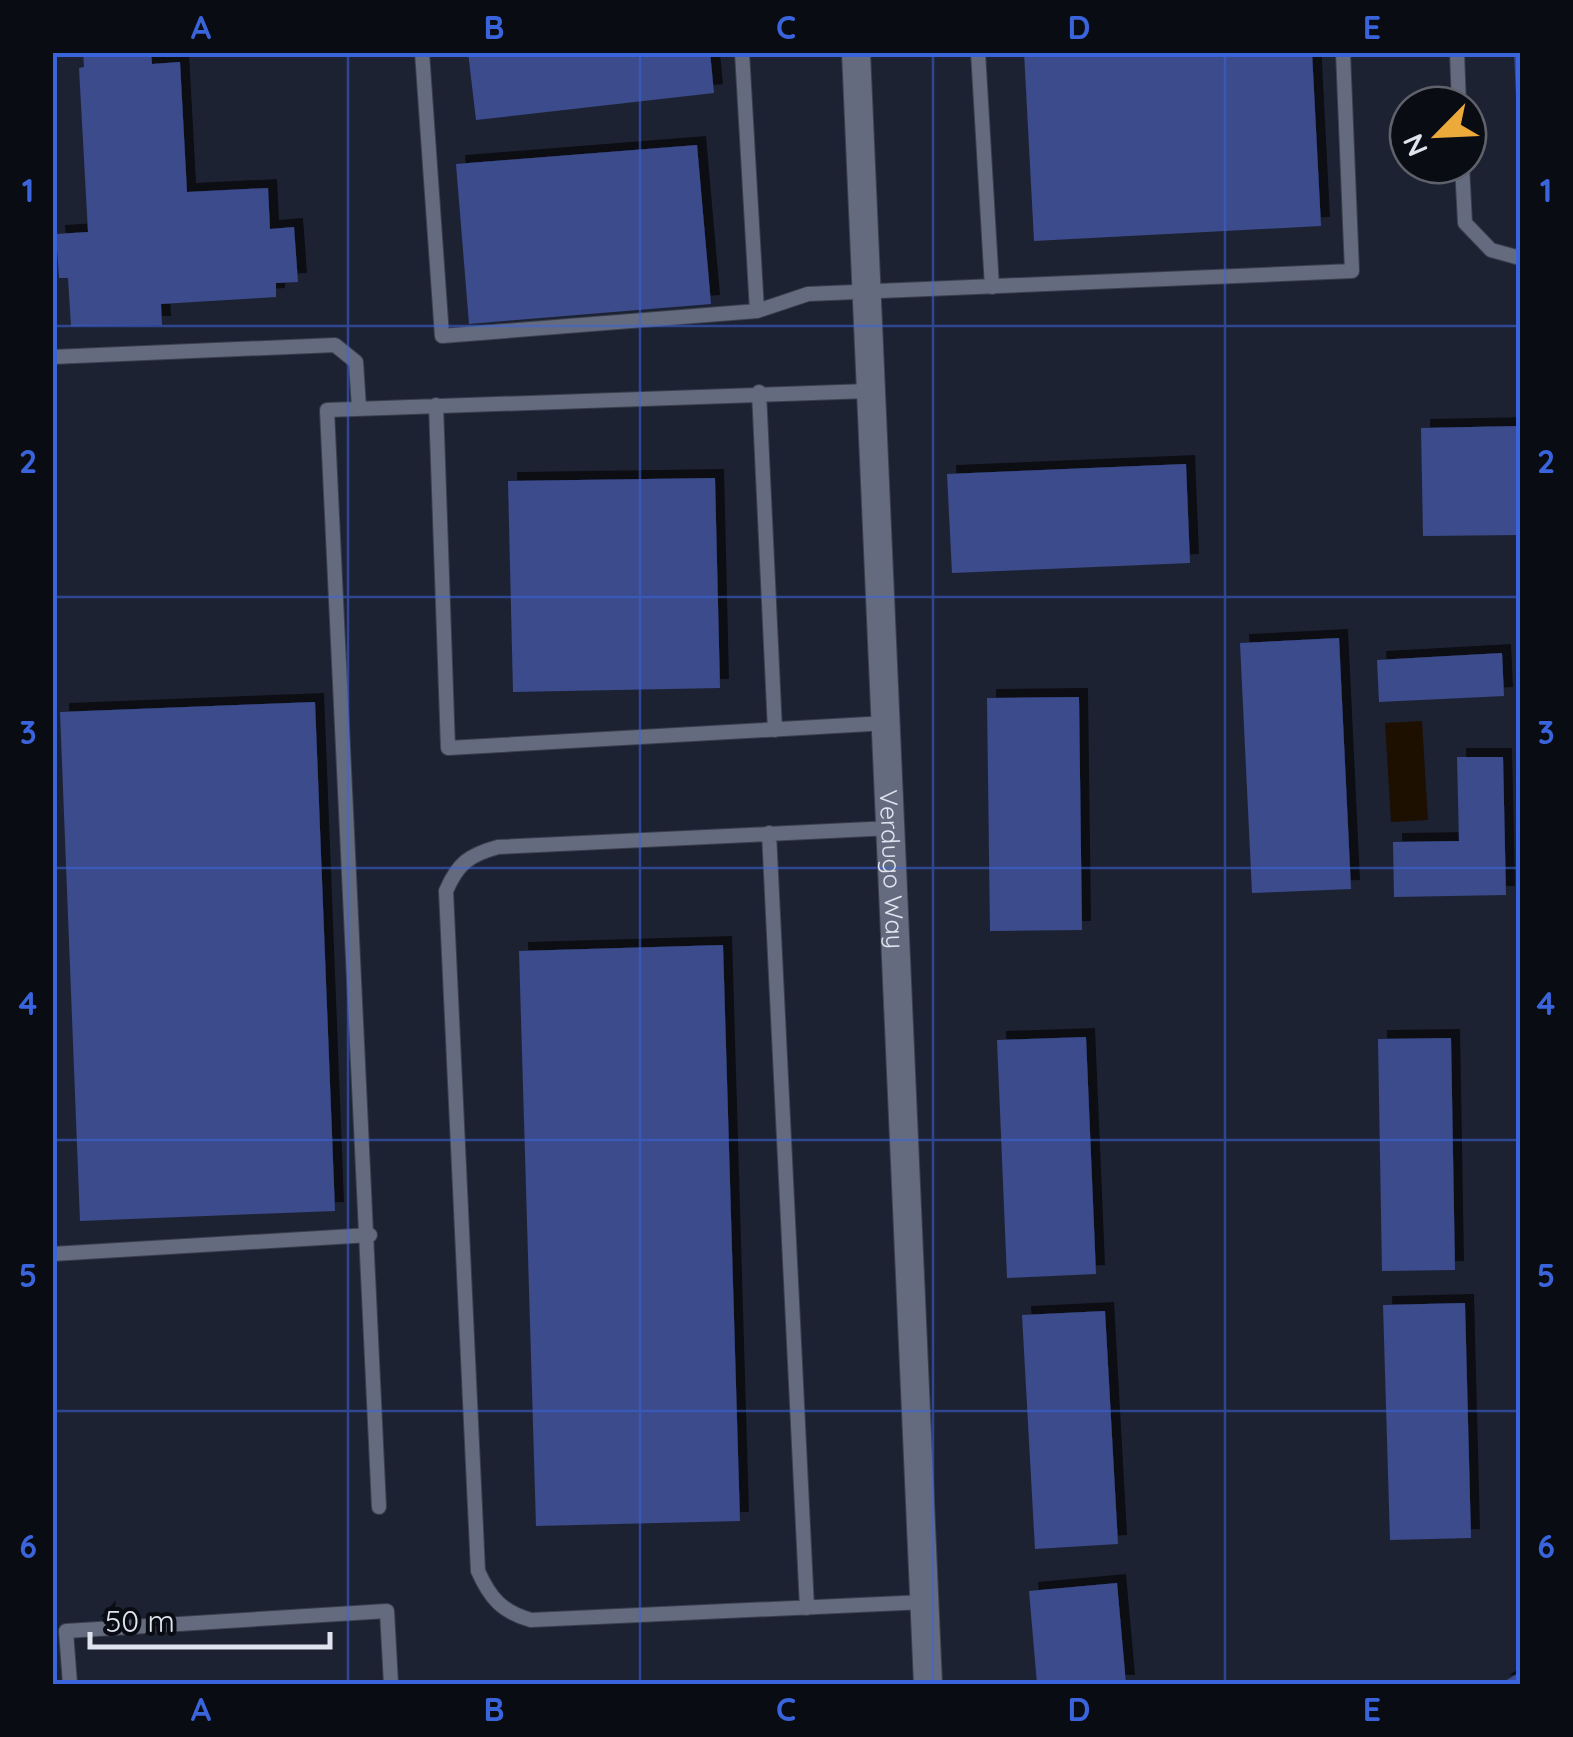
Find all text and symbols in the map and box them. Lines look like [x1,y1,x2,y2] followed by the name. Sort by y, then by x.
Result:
[191,7,212,47] text: A
[484,7,504,47] text: B
[776,7,796,47] text: C
[1068,7,1090,47] text: D
[1363,7,1381,47] text: E
[1388,85,1488,185] north arrow
[1395,129,1435,162] text: N
[22,170,34,210] text: 1
[1540,170,1552,210] text: 1
[19,441,37,481] text: 2
[1537,441,1555,481] text: 2
[19,712,37,752] text: 3
[1537,712,1555,752] text: 3
[874,789,912,949] street label: Verdugo Way
[19,983,38,1023] text: 4
[1537,983,1556,1023] text: 4
[19,1255,37,1295] text: 5
[1537,1255,1555,1295] text: 5
[19,1526,37,1566] text: 6
[1537,1526,1555,1566] text: 6
[90,1587,330,1649] scale bar
[105,1602,175,1640] text: 50 m
[191,1689,212,1729] text: A
[484,1689,504,1729] text: B
[776,1689,796,1729] text: C
[1068,1689,1090,1729] text: D
[1363,1689,1381,1729] text: E

